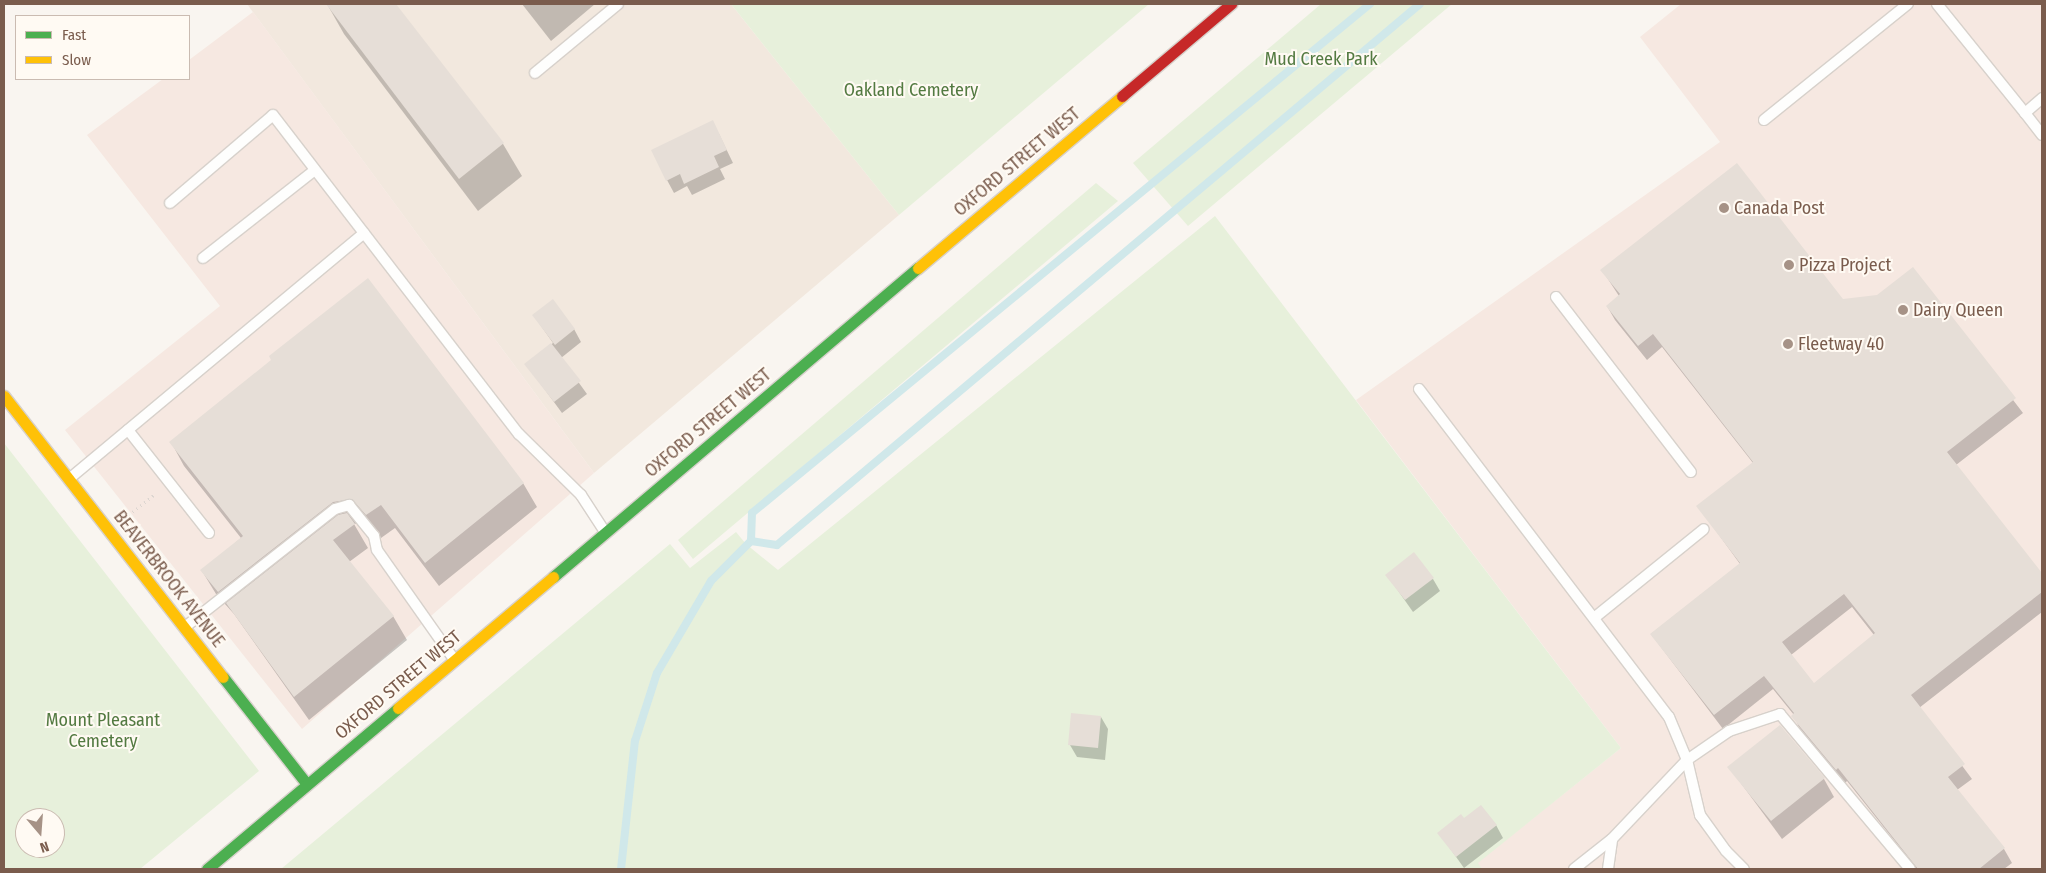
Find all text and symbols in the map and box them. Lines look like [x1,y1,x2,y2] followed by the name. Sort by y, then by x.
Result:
[15,15,190,80] legend
[62,26,86,44] text: Fast
[1264,48,1378,70] park label: Mud Creek Park
[62,51,91,69] text: Slow
[844,79,978,101] park label: Oakland Cemetery
[950,103,1084,221] street label: OXFORD STREET WEST
[1734,197,1825,219] place label: Canada Post
[1718,202,1730,214] marker: Canada Post
[1799,254,1891,276] place label: Pizza Project
[1783,259,1795,271] marker: Pizza Project
[1913,299,2003,321] place label: Dairy Queen
[1897,304,1909,316] marker: Dairy Queen
[1798,333,1884,355] place label: Fleetway 40
[1782,338,1794,350] marker: Fleetway 40
[641,364,775,482] street label: OXFORD STREET WEST
[109,506,229,652] street label: BEAVERBROOK AVENUE
[331,626,465,744] street label: OXFORD STREET WEST
[46,710,160,752] park label: Mount Pleasant Cemetery
[15,808,65,858] north arrow
[38,837,51,856] text: N

